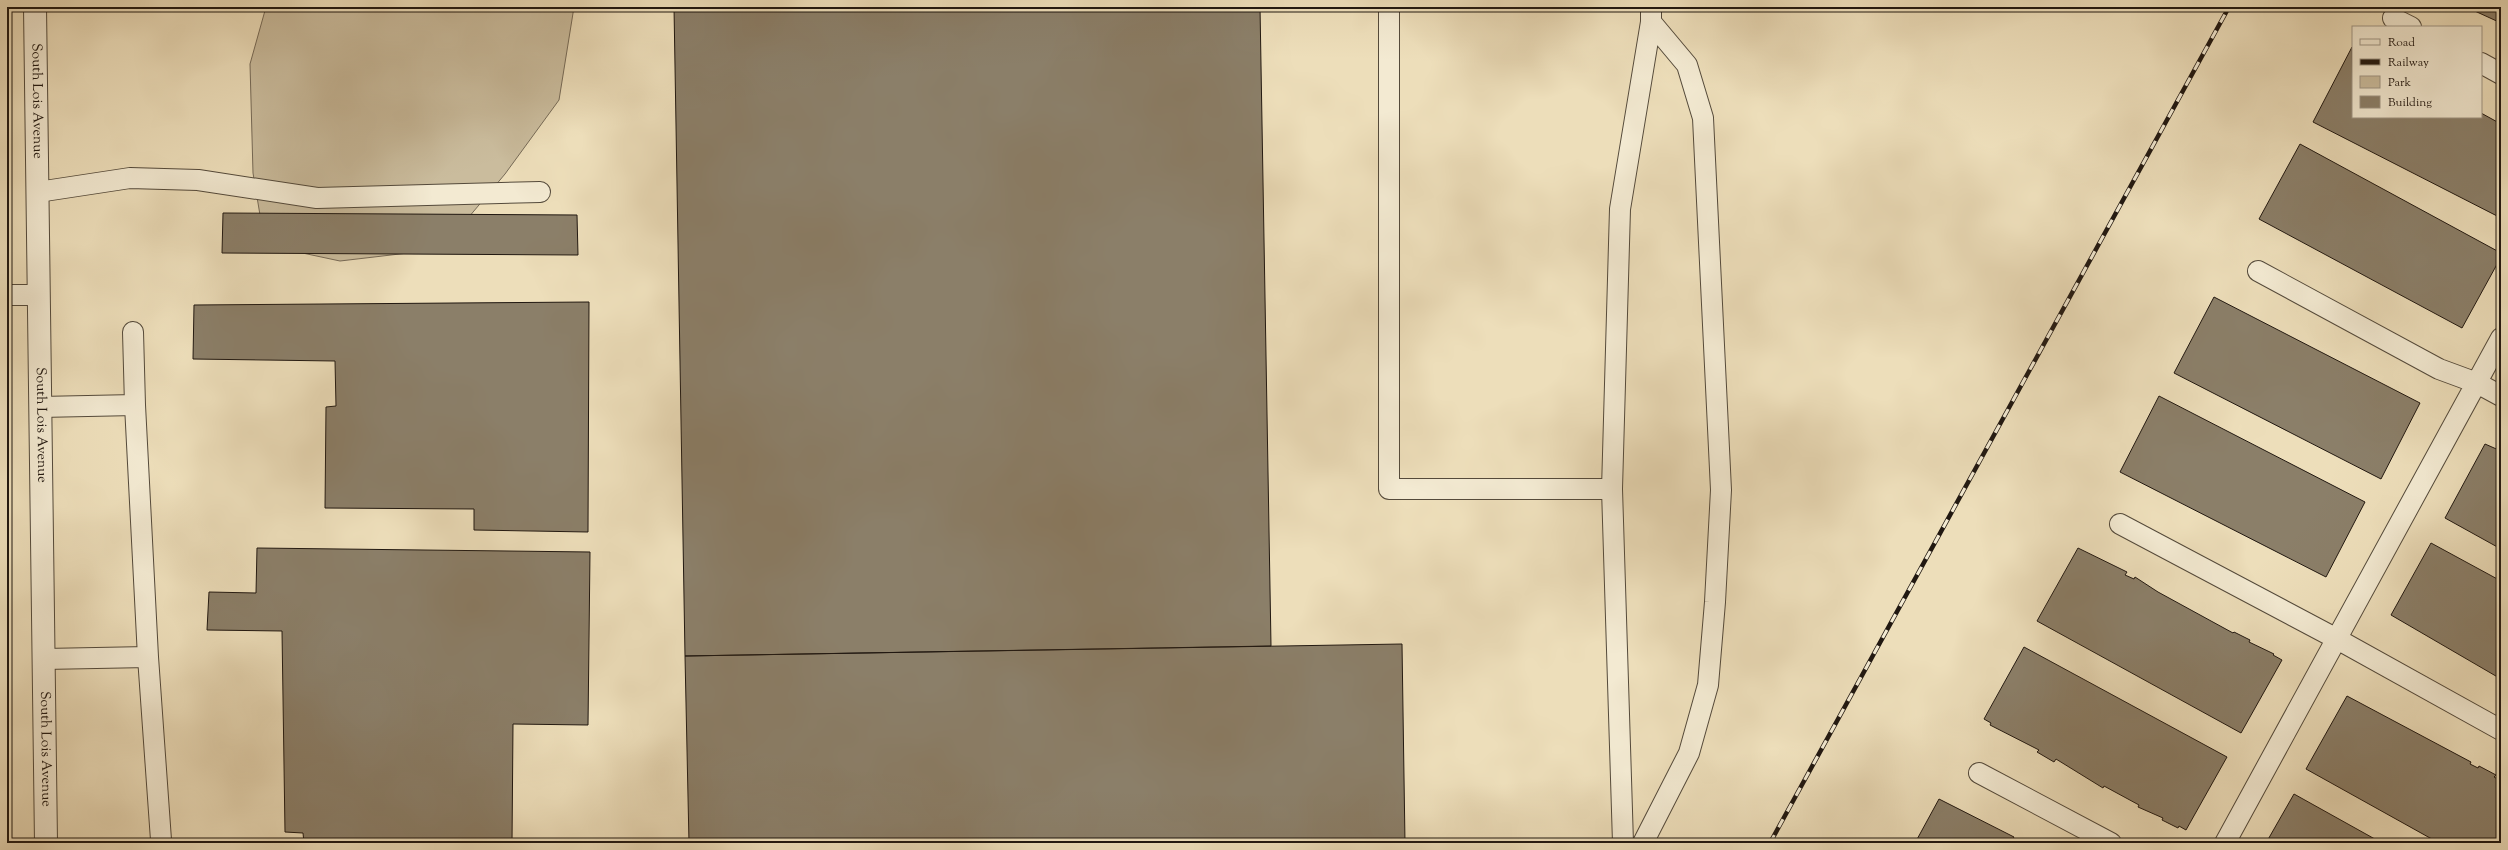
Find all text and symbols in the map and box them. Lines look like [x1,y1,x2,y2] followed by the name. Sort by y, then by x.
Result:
[2352,26,2482,118] legend
[2388,34,2415,52] text: Road
[25,43,47,159] street label: South Lois Avenue
[2388,54,2429,72] text: Railway
[2388,74,2411,92] text: Park
[2388,94,2432,112] text: Building
[30,367,51,483] street label: South Lois Avenue
[34,691,56,807] street label: South Lois Avenue

